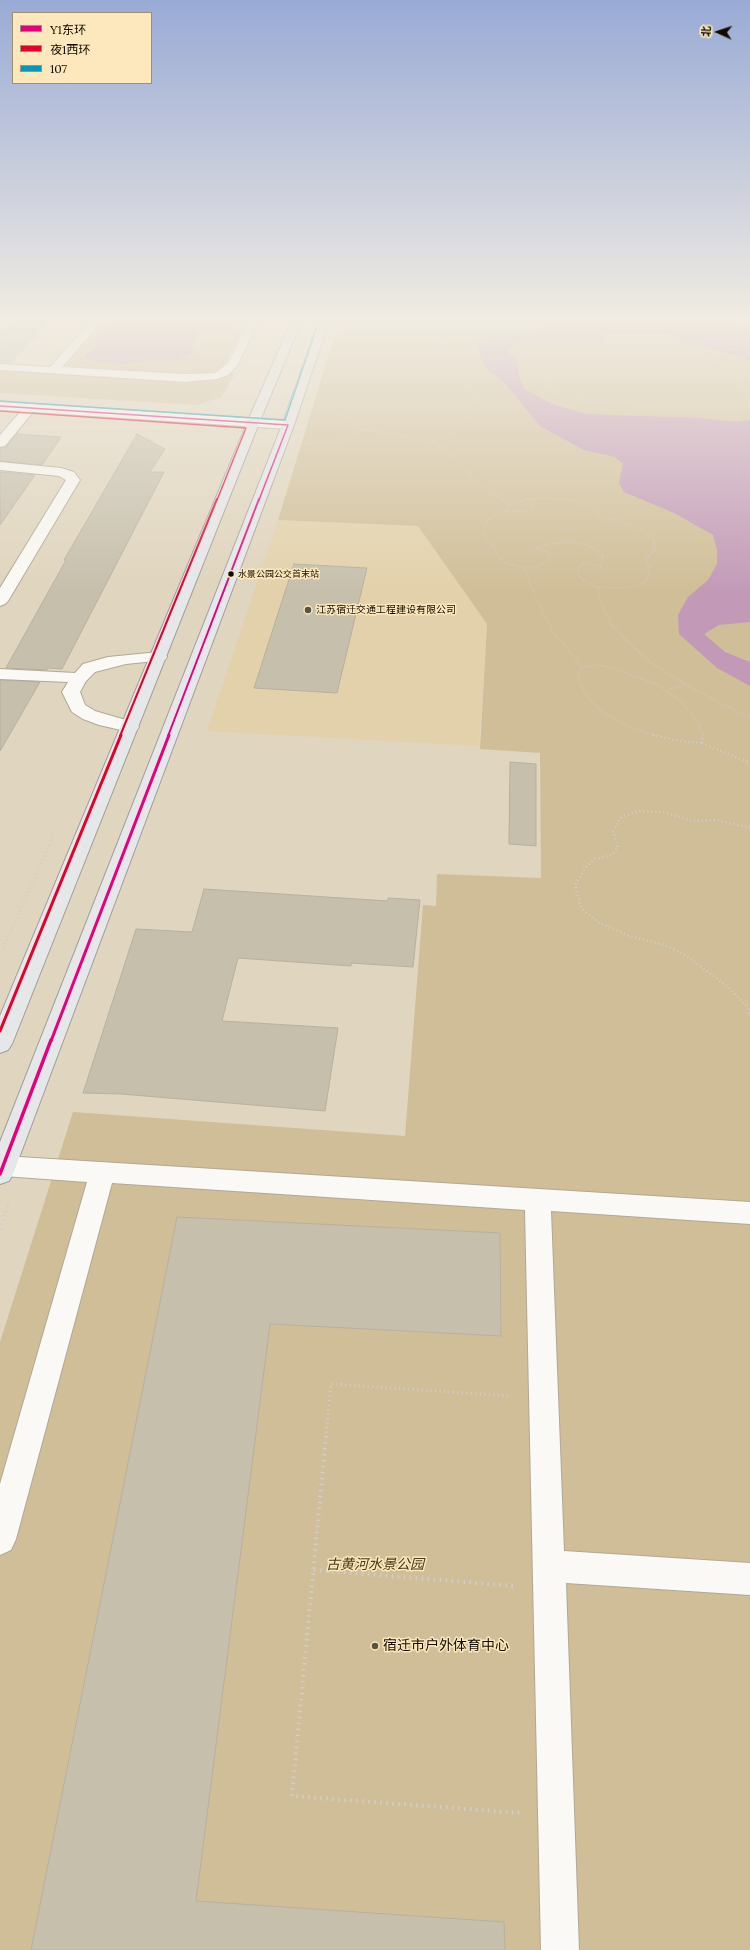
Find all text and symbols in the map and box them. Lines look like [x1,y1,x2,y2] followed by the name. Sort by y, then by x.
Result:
[12,12,152,84] legend
[698,12,738,52] north arrow
[50,22,86,37] text: Y1东环
[699,26,713,37] text: 北
[50,42,90,57] text: 夜1西环
[50,61,67,76] text: 107
[226,569,236,579] marker: 水景公园公交首末站
[238,569,319,579] place label: 水景公园公交首末站
[316,604,456,616] place label: 江苏宿迁交通工程建设有限公司
[303,605,313,615] marker: 江苏宿迁交通工程建设有限公司
[326,1557,424,1573] park label: 古黄河水景公园
[383,1638,509,1654] place label: 宿迁市户外体育中心
[370,1641,380,1651] marker: 宿迁市户外体育中心

